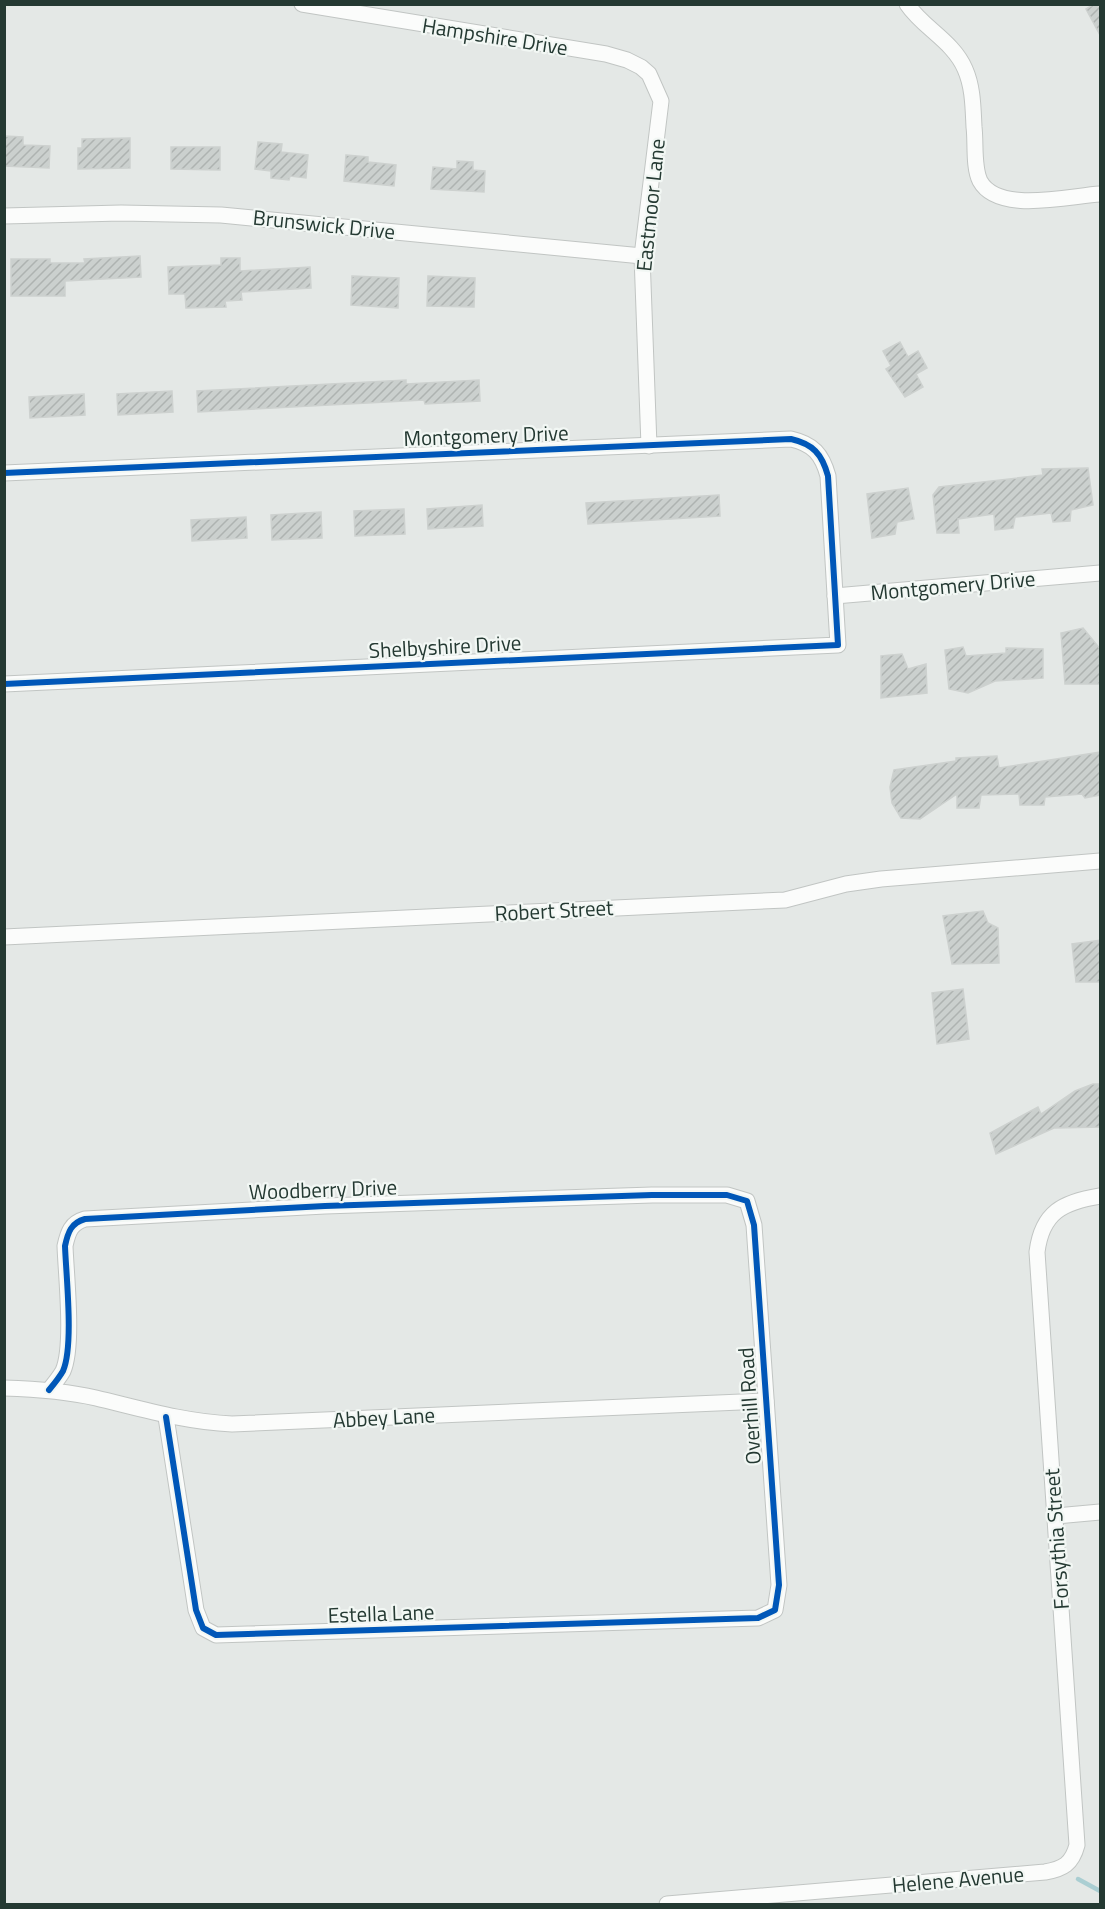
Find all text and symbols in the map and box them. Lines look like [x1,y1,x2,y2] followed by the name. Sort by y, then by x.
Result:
[420,9,570,63] street label: Hampshire Drive
[627,137,673,273] street label: Eastmoor Lane
[251,201,397,247] street label: Brunswick Drive
[403,416,569,454] street label: Montgomery Drive
[869,562,1037,608] street label: Montgomery Drive
[368,626,522,666] street label: Shelbyshire Drive
[494,891,615,929] street label: Robert Street
[248,1170,398,1208] street label: Woodberry Drive
[729,1346,769,1466] street label: Overhill Road
[332,1398,436,1436] street label: Abbey Lane
[1035,1467,1077,1611] street label: Forsythia Street
[327,1595,435,1631] street label: Estella Lane
[891,1857,1025,1901] street label: Helene Avenue

